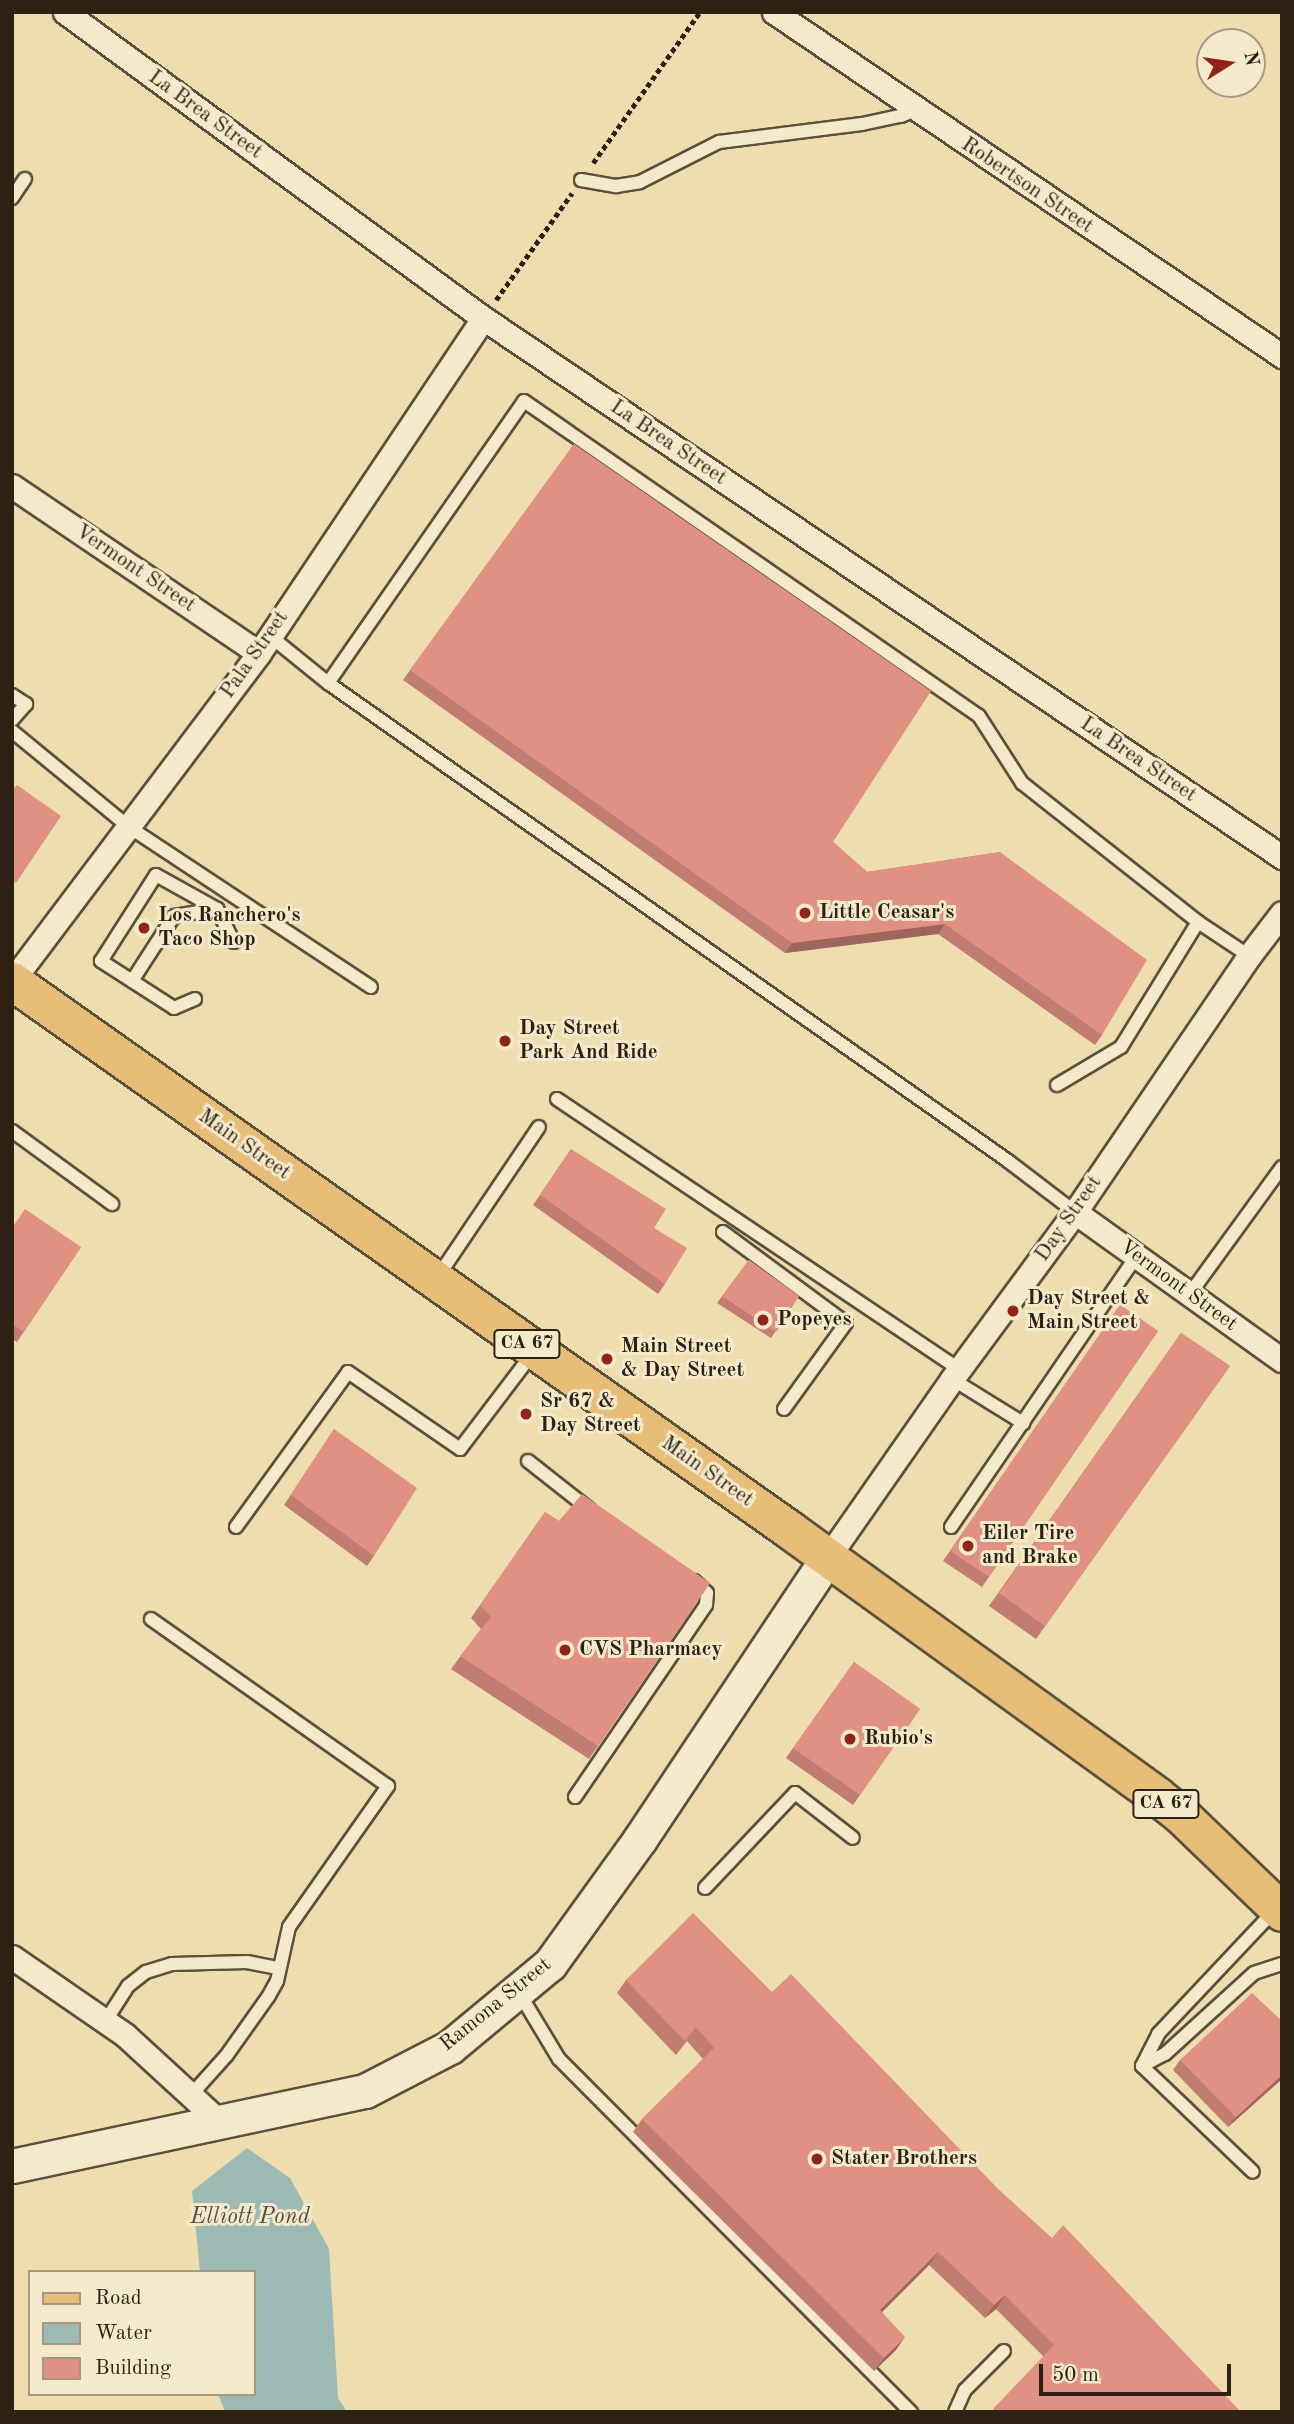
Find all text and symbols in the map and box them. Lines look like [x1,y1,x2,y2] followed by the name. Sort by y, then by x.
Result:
[1196,28,1266,98] north arrow
[1239,50,1261,68] text: N
[143,65,267,165] street label: La Brea Street
[956,132,1098,240] street label: Robertson Street
[605,395,731,491] street label: La Brea Street
[70,519,200,619] street label: Vermont Street
[216,606,294,704] street label: Pala Street
[1075,712,1201,808] street label: La Brea Street
[819,900,954,926] place label: Little Ceasar's
[158,903,301,953] place label: Los Ranchero's Taco Shop
[797,905,813,921] marker: Little Ceasar's
[136,920,152,936] marker: Los Ranchero's Taco Shop
[519,1016,658,1066] place label: Day Street Park And Ride
[497,1033,513,1049] marker: Day Street Park And Ride
[193,1104,295,1186] street label: Main Street
[1030,1171,1108,1267] street label: Day Street
[1114,1235,1242,1337] street label: Vermont Street
[1027,1286,1150,1336] place label: Day Street & Main Street
[1005,1303,1021,1319] marker: Day Street & Main Street
[777,1307,852,1333] place label: Popeyes
[755,1312,771,1328] marker: Popeyes
[492,1328,562,1360] road number: CA 67
[621,1334,744,1384] place label: Main Street & Day Street
[599,1351,615,1367] marker: Main Street & Day Street
[540,1389,641,1439] place label: Sr 67 & Day Street
[518,1406,534,1422] marker: Sr 67 & Day Street
[656,1431,758,1513] street label: Main Street
[982,1521,1078,1571] place label: Eiler Tire and Brake
[960,1538,976,1554] marker: Eiler Tire and Brake
[579,1637,723,1663] place label: CVS Pharmacy
[557,1642,573,1658] marker: CVS Pharmacy
[864,1726,933,1752] place label: Rubio's
[842,1731,858,1747] marker: Rubio's
[1131,1788,1201,1820] road number: CA 67
[435,1952,557,2058] street label: Ramona Street
[831,2146,977,2172] place label: Stater Brothers
[809,2151,825,2167] marker: Stater Brothers
[190,2203,310,2231] water label: Elliott Pond
[28,2270,256,2396] legend
[95,2288,142,2309] text: Road
[95,2323,152,2344] text: Water
[1042,2350,1234,2394] scale bar
[95,2358,171,2379] text: Building
[1052,2365,1099,2386] text: 50 m

